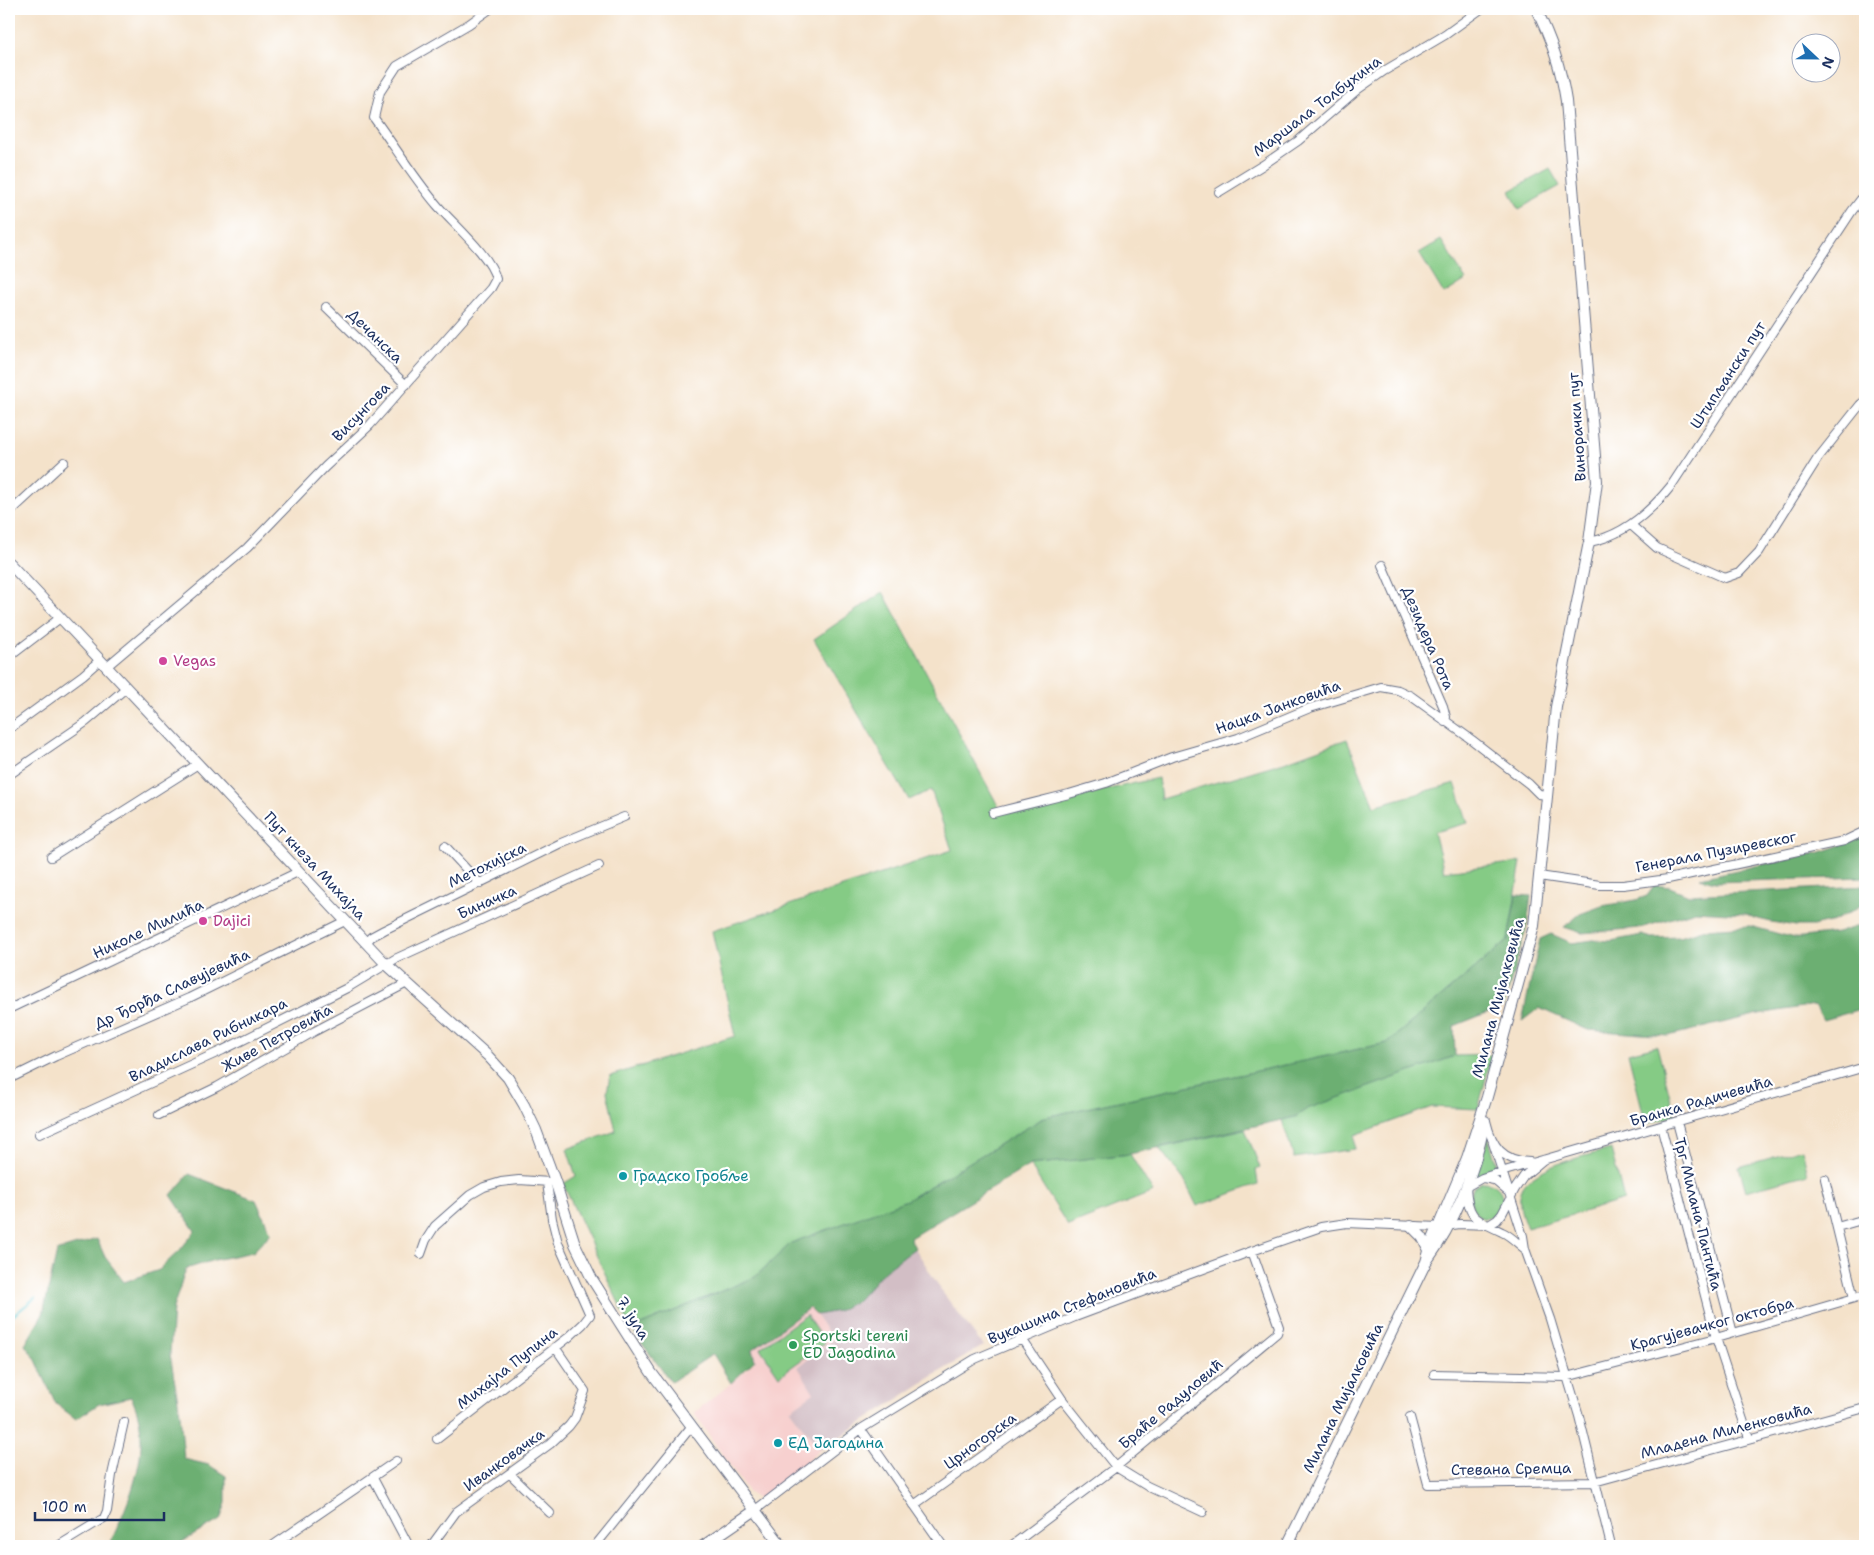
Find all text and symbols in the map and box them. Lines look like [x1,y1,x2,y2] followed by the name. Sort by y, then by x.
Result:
[1792,32,1842,82] north arrow
[1249,51,1386,161] street label: Маршала Толбухина
[1818,54,1838,71] text: N
[343,305,408,368] street label: Дечанска
[1686,317,1771,433] street label: Штипљански пут
[1563,371,1591,482] street label: Винорачки пут
[328,377,395,446] street label: Висунгова
[1397,583,1459,693] street label: Дезидера Рота
[173,651,216,671] place label: Vegas
[157,655,169,667] marker: Vegas
[1213,675,1344,739] street label: Нацка Јанковића
[260,808,371,925] street label: Пут кнеза Михајла
[1634,827,1798,877] street label: Генерала Пузиревског
[445,837,530,893] street label: Метохијска
[454,880,520,924] street label: Биначка
[89,894,207,963] street label: Николе Милића
[213,911,251,931] place label: Dajici
[197,915,209,927] marker: Dajici
[1467,915,1529,1080] street label: Милана Мијалковића
[91,944,254,1034] street label: Др Ђорђа Славујевића
[126,993,291,1087] street label: Владислава Рибникара
[218,999,337,1077] street label: Живе Петровића
[1627,1071,1775,1131] street label: Бранка Радичевића
[1669,1135,1727,1293] street label: Трг Милана Пантића
[633,1166,749,1186] place label: Градско Гробље
[617,1170,629,1182] marker: Градско Гробље
[985,1263,1160,1349] street label: Вукашина Стефановића
[612,1292,655,1344] street label: 7. јула
[1628,1292,1796,1355] street label: Крагујевачког октобра
[1298,1319,1388,1476] street label: Милана Мијалковића
[452,1322,562,1414] street label: Михајла Пупина
[803,1326,909,1363] place label: Sportski tereni ED Jagodina
[787,1339,799,1351] marker: Sportski tereni ED Jagodina
[1115,1354,1227,1454] street label: Браће Радуловић
[1638,1398,1815,1464] street label: Младена Миленковића
[940,1408,1021,1474] street label: Црногорска
[460,1423,549,1496] street label: Иванковачка
[788,1433,884,1453] place label: ЕД Јагодина
[772,1437,784,1449] marker: ЕД Јагодина
[1451,1458,1572,1480] street label: Стевана Сремца
[35,1490,164,1522] scale bar
[42,1497,87,1517] text: 100 m

